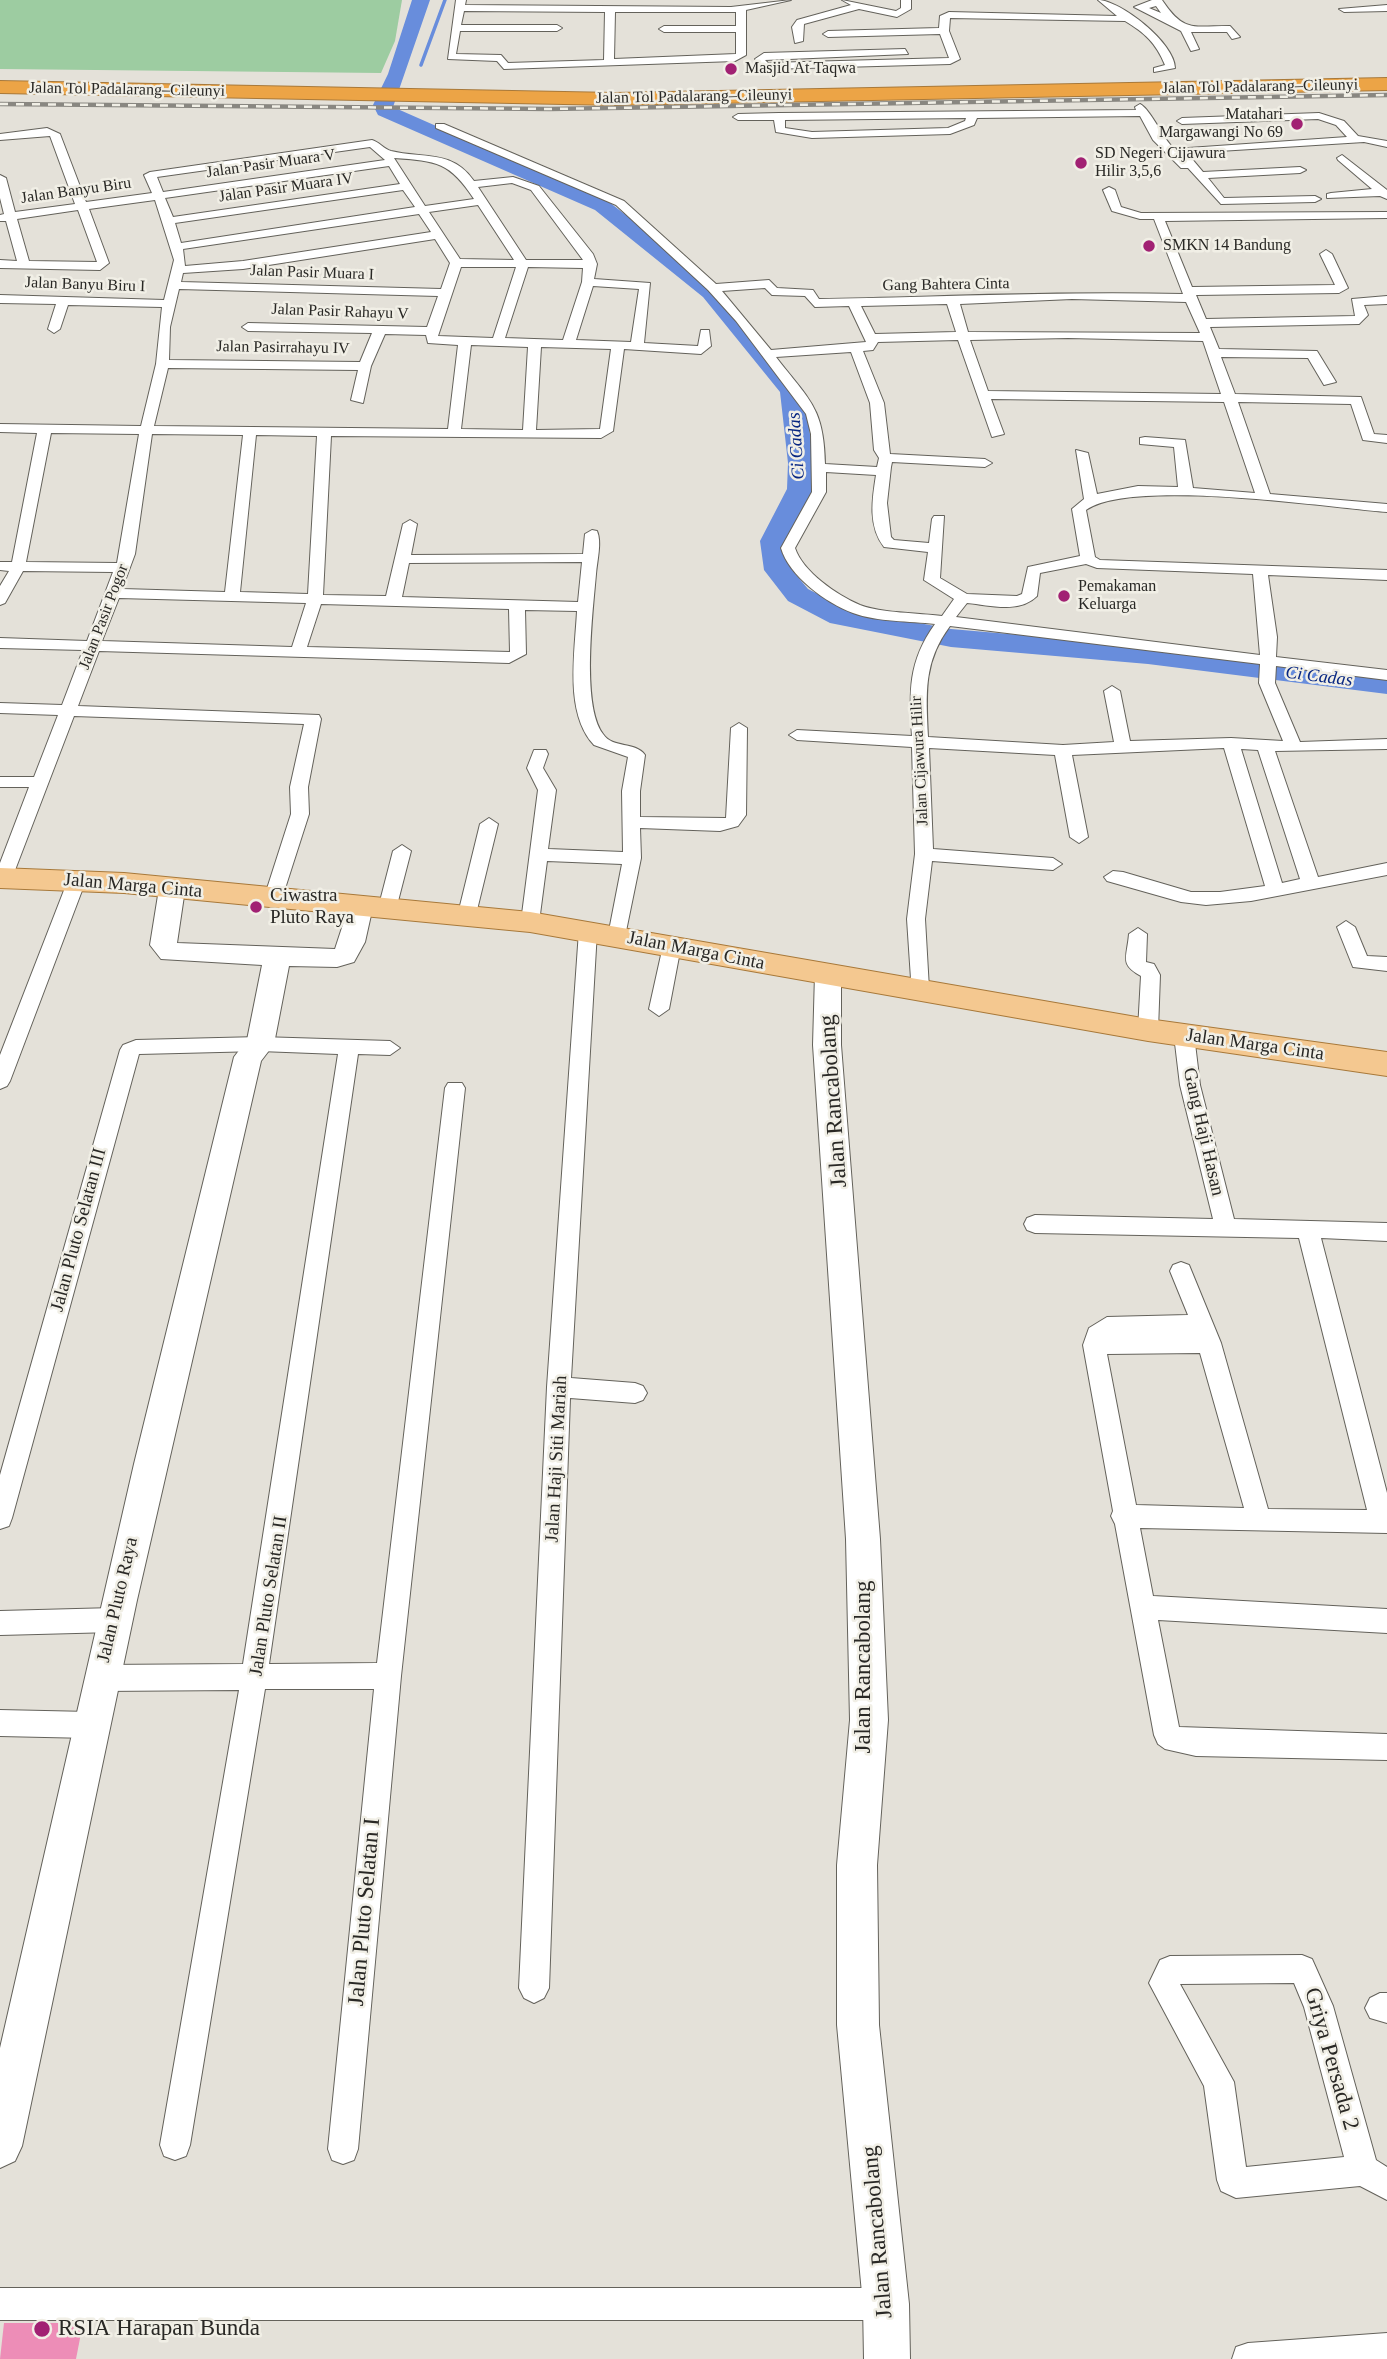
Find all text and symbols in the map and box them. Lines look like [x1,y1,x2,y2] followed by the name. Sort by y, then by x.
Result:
[745,59,856,79] place label: Masjid At Taqwa
[723,61,739,77] marker: Masjid At Taqwa
[1162,76,1358,98] street label: Jalan Tol Padalarang–Cileunyi
[29,79,225,101] street label: Jalan Tol Padalarang–Cileunyi
[596,86,792,108] street label: Jalan Tol Padalarang–Cileunyi
[1159,105,1283,143] place label: Matahari Margawangi No 69
[1289,116,1305,132] marker: Matahari Margawangi No 69
[1095,144,1226,182] place label: SD Negeri Cijawura Hilir 3,5,6
[205,145,337,183] street label: Jalan Pasir Muara V
[1073,155,1089,171] marker: SD Negeri Cijawura Hilir 3,5,6
[218,169,354,207] street label: Jalan Pasir Muara IV
[20,174,132,208] street label: Jalan Banyu Biru
[1163,236,1291,256] place label: SMKN 14 Bandung
[1141,238,1157,254] marker: SMKN 14 Bandung
[250,261,374,285] street label: Jalan Pasir Muara I
[24,273,146,297] street label: Jalan Banyu Biru I
[882,274,1010,296] street label: Gang Bahtera Cinta
[271,300,409,324] street label: Jalan Pasir Rahayu V
[216,337,350,359] street label: Jalan Pasirrahayu IV
[784,412,810,480] water label: Ci Cadas
[75,562,133,672] street label: Jalan Pasir Pogor
[1078,577,1156,615] place label: Pemakaman Keluarga
[1056,588,1072,604] marker: Pemakaman Keluarga
[1284,662,1354,692] water label: Ci Cadas
[907,696,933,826] street label: Jalan Cijawura Hilir
[63,869,203,903] street label: Jalan Marga Cinta
[270,885,354,929] place label: Ciwastra Pluto Raya
[248,899,264,915] marker: Ciwastra Pluto Raya
[626,927,766,975] street label: Jalan Marga Cinta
[814,1014,854,1188] street label: Jalan Rancabolang
[1185,1024,1325,1066] street label: Jalan Marga Cinta
[1177,1066,1229,1198] street label: Gang Haji Hasan
[46,1146,112,1314] street label: Jalan Pluto Selatan III
[541,1375,573,1543] street label: Jalan Haji Siti Mariah
[245,1514,293,1678] street label: Jalan Pluto Selatan II
[93,1535,143,1665] street label: Jalan Pluto Raya
[850,1580,878,1754] street label: Jalan Rancabolang
[343,1817,387,2007] street label: Jalan Pluto Selatan I
[1297,1985,1365,2133] street label: Griya Persada 2
[857,2145,899,2319] street label: Jalan Rancabolang
[58,2315,260,2343] place label: RSIA Harapan Bunda
[32,2319,52,2339] marker: RSIA Harapan Bunda

